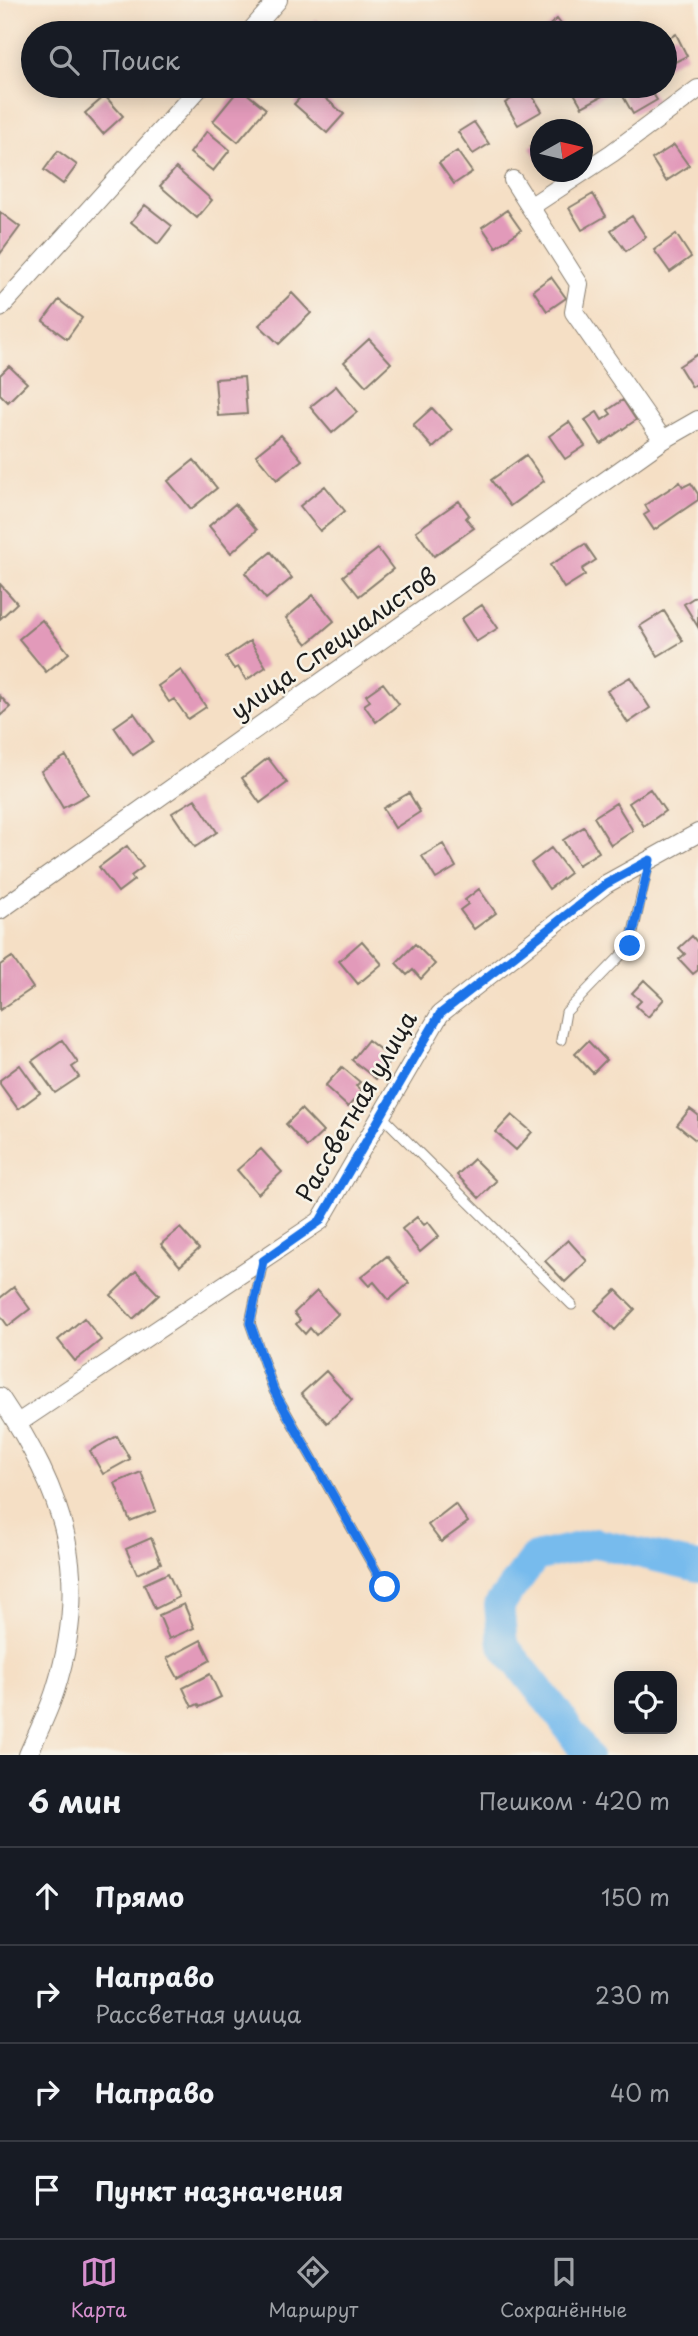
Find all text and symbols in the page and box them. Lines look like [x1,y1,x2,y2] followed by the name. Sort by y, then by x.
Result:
[21,21,677,98] search box
[101,40,180,79] text: Поиск
[45,41,83,79] icon: search
[530,119,593,182] north arrow
[222,557,443,727] street label: улица Специалистов
[614,930,645,961] route end
[286,1004,425,1208] street label: Рассветная улица
[369,1571,400,1602] route start
[614,1671,677,1734] map controls
[614,1671,677,1734] button: locate
[28,1778,122,1823] text: 6 мин
[479,1783,670,1818] text: Пешком · 420 m
[28,1877,66,1915] icon: ahead
[95,1877,184,1916] text: Прямо
[601,1879,670,1914] text: 150 m
[95,1957,214,1996] text: Направо
[28,1975,66,2013] icon: right
[595,1977,670,2012] text: 230 m
[95,1996,301,2031] text: Рассветная улица
[28,2073,66,2111] icon: right
[95,2073,214,2112] text: Направо
[610,2075,670,2110] text: 40 m
[28,2171,66,2209] icon: arrive
[95,2171,343,2210] text: Пункт назначения
[71,2253,127,2323] tab: Карта
[268,2253,358,2323] tab: Маршрут
[500,2253,627,2323] tab: Сохранённые

